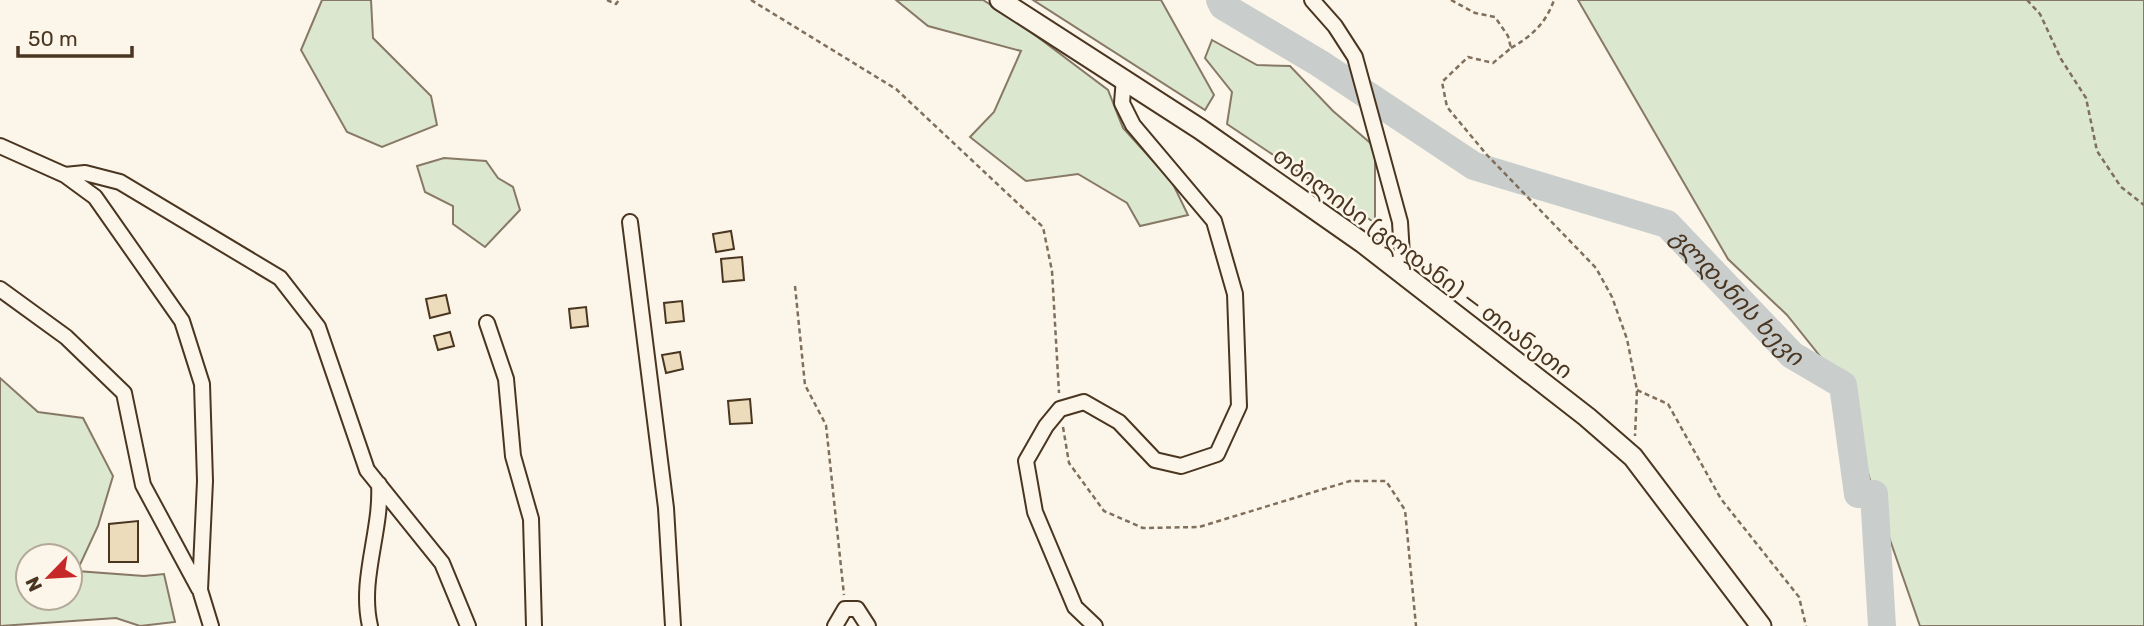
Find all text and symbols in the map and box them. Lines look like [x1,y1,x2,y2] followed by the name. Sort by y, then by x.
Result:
[18,14,131,58] scale bar
[28,26,78,51] text: 50 m
[1268,141,1578,385] street label: თბილისი (გლდანი) — თიანეთი
[1665,223,1808,372] water label: გლდანის ხევი
[14,542,84,612] north arrow
[21,573,47,595] text: N

